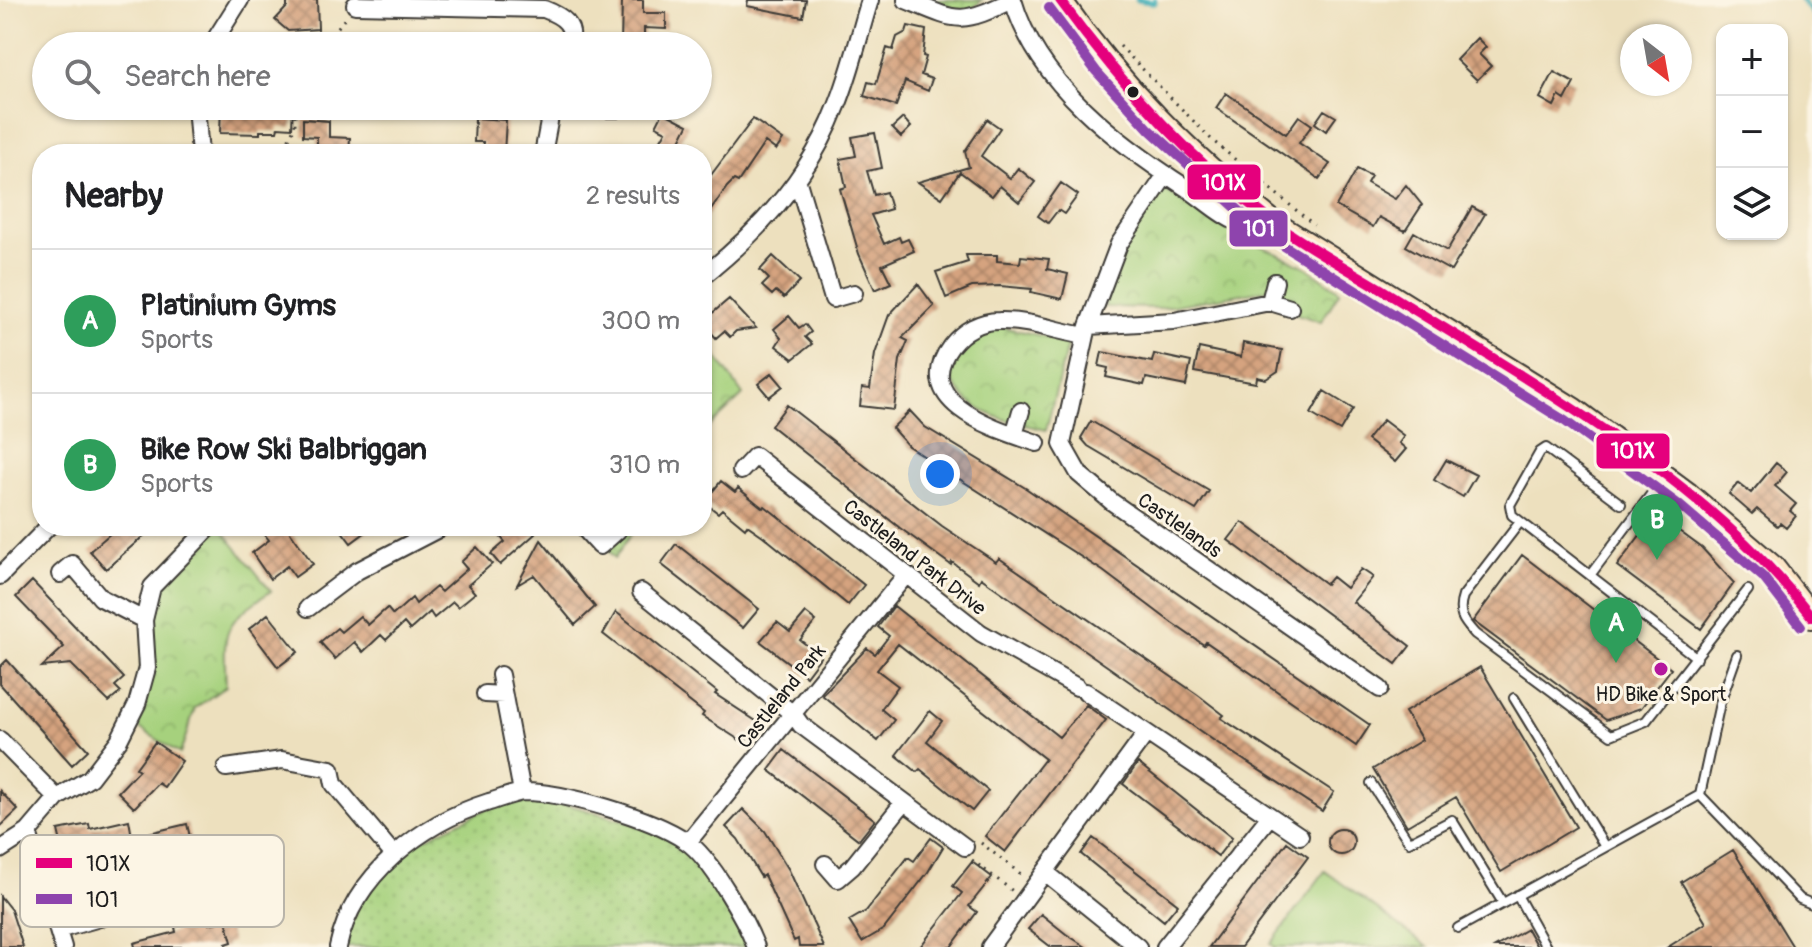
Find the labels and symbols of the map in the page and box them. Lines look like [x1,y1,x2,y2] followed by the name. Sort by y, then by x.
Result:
[1620,24,1692,96] north arrow
[1125,84,1141,100] unlabelled marker
[1186,163,1262,201] line badge: 101X
[1202,169,1246,197] text: 101X
[1228,209,1289,248] line badge: 101
[1243,215,1275,243] text: 101
[1595,432,1671,470] line badge: 101X
[1611,437,1655,465] text: 101X
[920,454,960,494] your location
[1133,487,1227,563] street label: Castlelands
[838,494,991,621] street label: Castleland Park Drive
[1631,494,1683,560] pin: B
[1590,597,1642,663] pin: A
[732,639,832,754] street label: Castleland Park
[1652,660,1670,678] marker: HD Bike & Sport
[1596,682,1727,707] place label: HD Bike & Sport
[20,835,284,927] legend
[86,850,131,878] text: 101X
[86,886,118,914] text: 101

